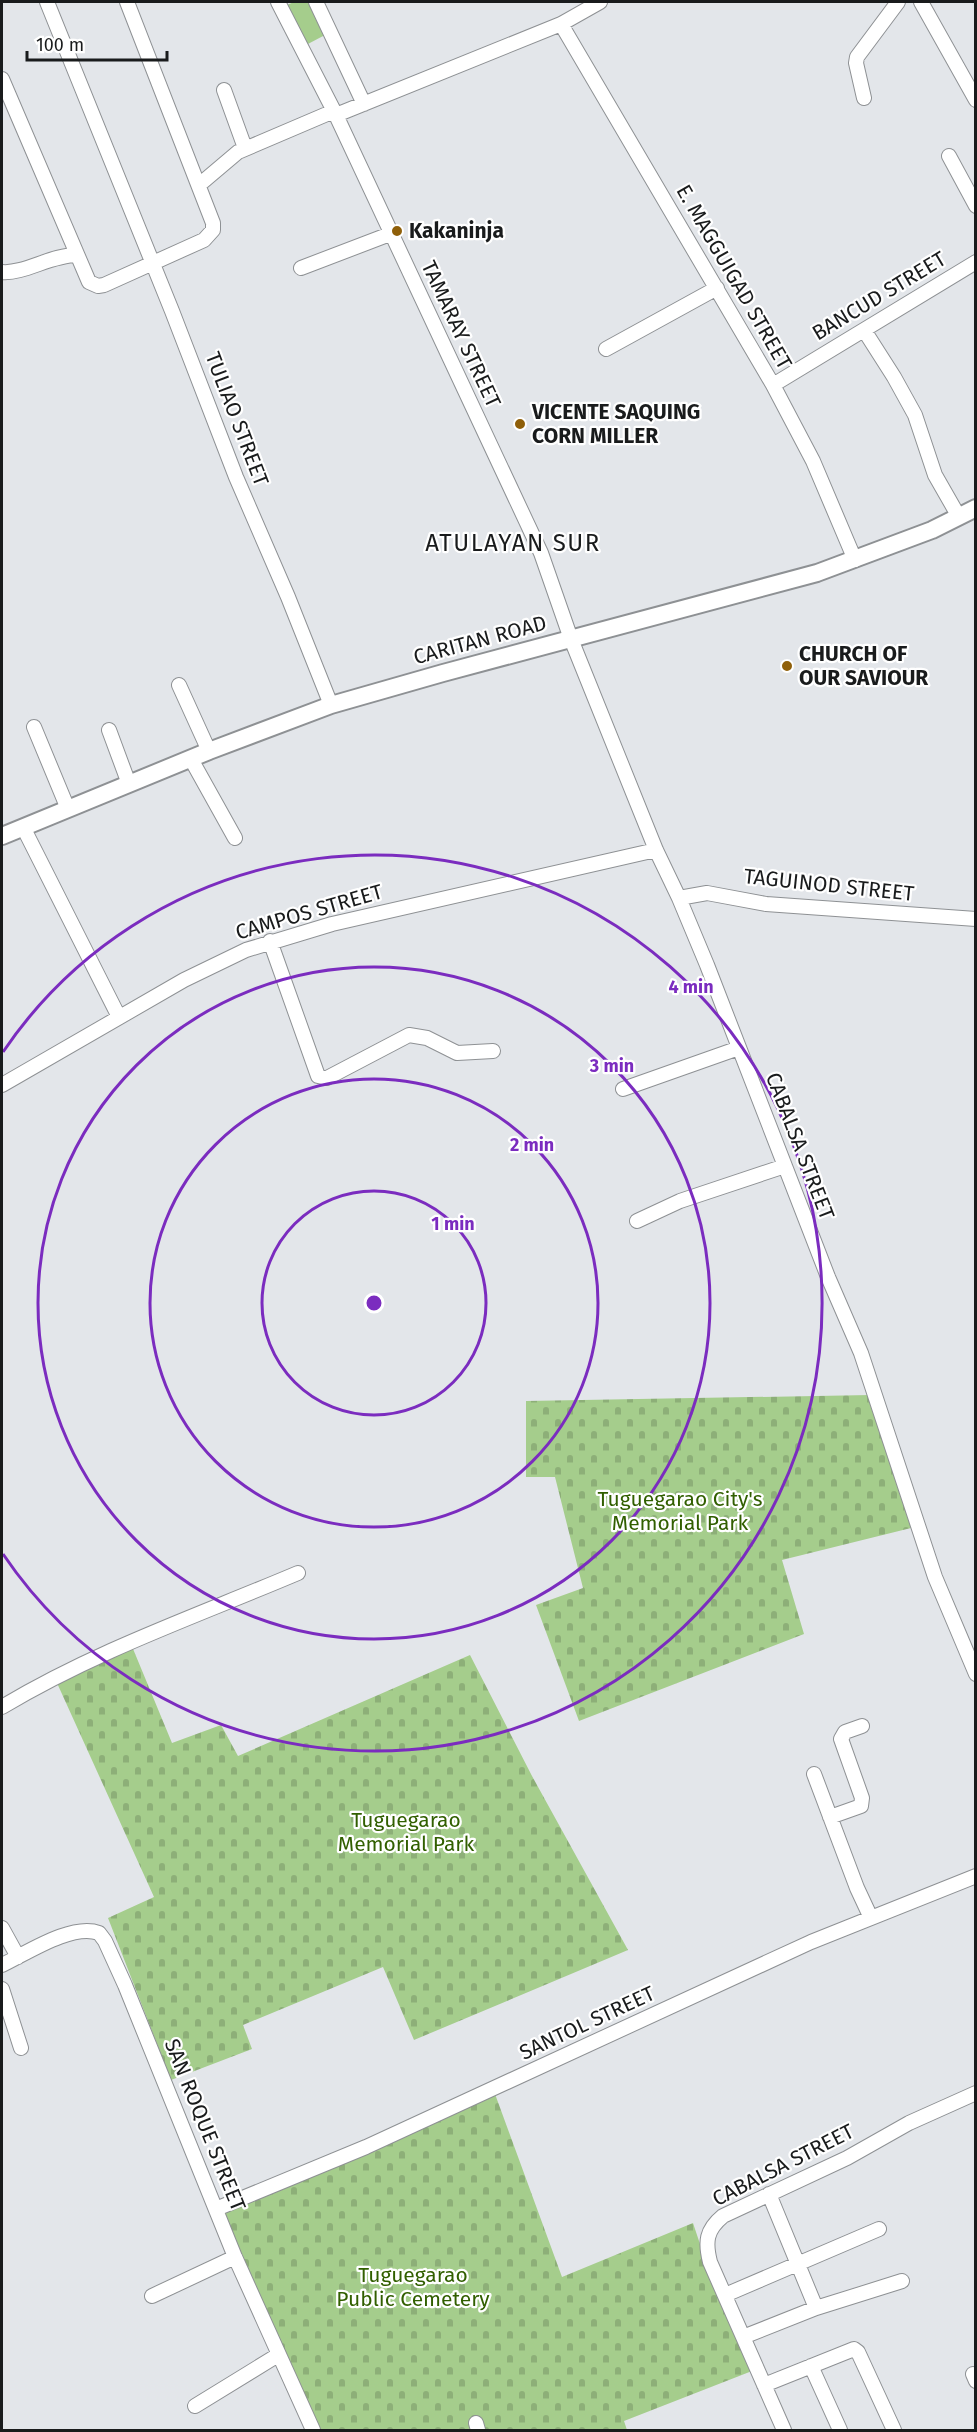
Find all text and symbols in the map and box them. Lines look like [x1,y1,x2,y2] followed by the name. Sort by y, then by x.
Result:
[27,24,166,62] scale bar
[36,34,84,56] text: 100 m
[671,180,798,374] street label: E. MAGGUIGAD STREET
[409,218,504,244] place label: Kakaninja
[390,224,404,238] marker: Kakaninja
[807,246,951,346] street label: BANCUD STREET
[416,256,506,412] street label: TAMARAY STREET
[200,348,274,490] street label: TULIAO STREET
[531,399,700,449] place label: VICENTE SAQUING CORN MILLER
[513,417,527,431] marker: VICENTE SAQUING CORN MILLER
[425,529,601,557] district label: ATULAYAN SUR
[411,610,549,670] street label: CARITAN ROAD
[799,641,929,691] place label: CHURCH OF OUR SAVIOUR
[780,659,794,673] marker: CHURCH OF OUR SAVIOUR
[743,863,915,907] street label: TAGUINOD STREET
[232,879,386,945] street label: CAMPOS STREET
[668,976,714,998] text: 4 min
[589,1055,634,1077] text: 3 min
[760,1069,840,1223] street label: CABALSA STREET
[510,1134,554,1156] text: 2 min
[431,1213,475,1235] text: 1 min
[364,1293,384,1313] centre of rings
[598,1486,763,1536] park label: Tuguegarao City's Memorial Park
[338,1807,474,1857] park label: Tuguegarao Memorial Park
[515,1980,659,2066] street label: SANTOL STREET
[159,2035,251,2215] street label: SAN ROQUE STREET
[708,2118,858,2212] street label: CABALSA STREET
[336,2262,490,2312] park label: Tuguegarao Public Cemetery

